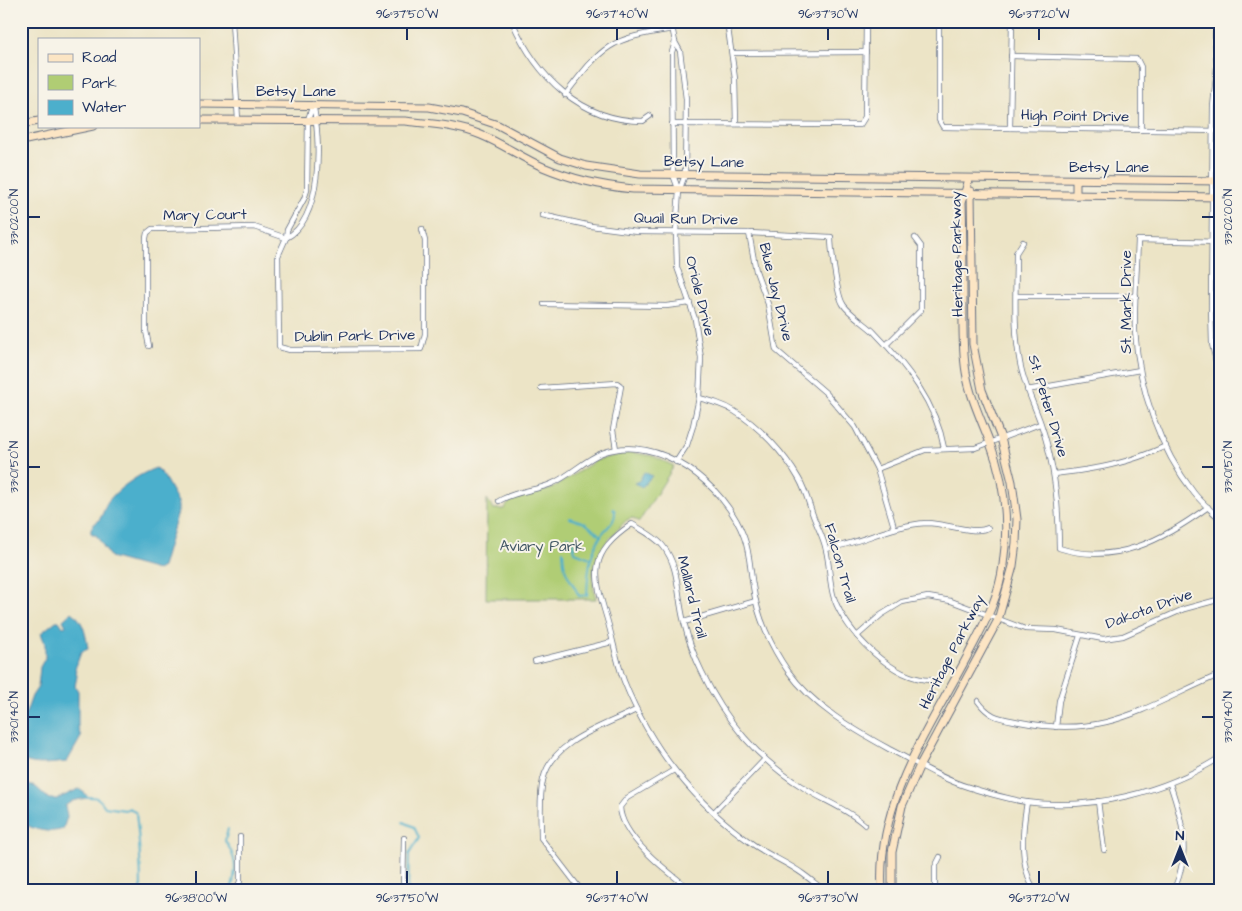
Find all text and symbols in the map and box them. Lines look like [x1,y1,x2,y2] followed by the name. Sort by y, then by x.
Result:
[376,6,439,23] text: 96°37'50"W
[586,6,649,23] text: 96°37'40"W
[798,6,859,23] text: 96°37'30"W
[1009,6,1070,23] text: 96°37'20"W
[38,38,200,128] legend
[82,47,117,68] text: Road
[82,73,117,94] text: Park
[256,81,336,103] street label: Betsy Lane
[82,97,126,118] text: Water
[1021,105,1129,128] street label: High Point Drive
[664,151,744,174] street label: Betsy Lane
[1069,157,1149,179] street label: Betsy Lane
[6,188,23,245] text: 33°02'00"N
[1220,188,1237,245] text: 33°02'00"N
[945,191,970,317] street label: Heritage Parkway
[163,204,247,227] street label: Mary Court
[634,208,738,230] street label: Quail Run Drive
[753,241,798,344] street label: Blue Jay Drive
[1116,250,1137,354] street label: St. Mark Drive
[680,254,720,338] street label: Oriole Drive
[294,324,416,348] street label: Dublin Park Drive
[1022,352,1074,460] street label: St. Peter Drive
[6,440,23,493] text: 33°01'50"N
[1220,440,1237,493] text: 33°01'50"N
[819,521,861,605] street label: Falcon Trail
[500,536,584,558] park label: Aviary Park
[672,554,712,640] street label: Mallard Trail
[1103,584,1195,634] street label: Dakota Drive
[914,591,991,713] street label: Heritage Parkway
[6,691,23,743] text: 33°01'40"N
[1220,691,1237,743] text: 33°01'40"N
[1154,824,1204,874] north arrow
[1176,826,1185,846] text: N
[165,890,228,907] text: 96°38'00"W
[376,890,439,907] text: 96°37'50"W
[586,890,649,907] text: 96°37'40"W
[798,890,859,907] text: 96°37'30"W
[1009,890,1070,907] text: 96°37'20"W

